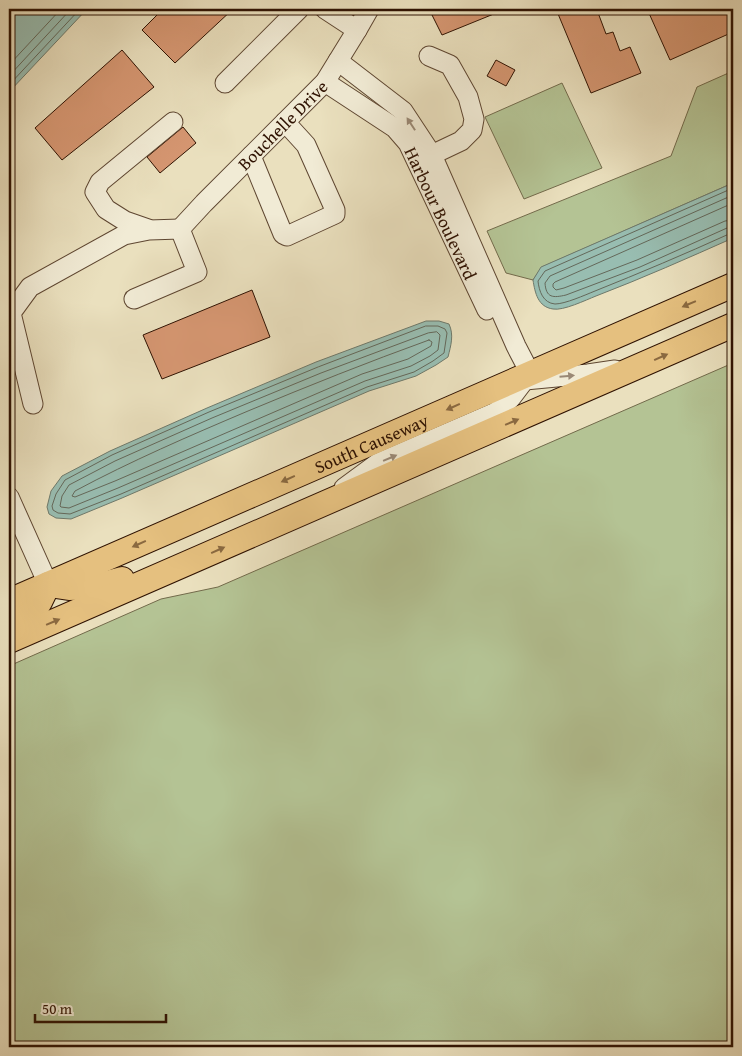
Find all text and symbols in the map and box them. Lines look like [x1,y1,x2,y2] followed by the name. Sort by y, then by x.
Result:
[231,73,334,176] street label: Bouchelle Drive
[406,118,416,131] one-way arrow
[398,142,484,284] street label: Harbour Boulevard
[682,301,696,309] one-way arrow
[654,352,668,360] one-way arrow
[559,372,575,380] one-way arrow
[446,404,460,412] one-way arrow
[310,406,432,480] street label: South Causeway
[505,418,519,426] one-way arrow
[383,453,397,461] one-way arrow
[281,476,295,484] one-way arrow
[132,541,146,549] one-way arrow
[211,545,225,553] one-way arrow
[46,617,61,625] one-way arrow
[35,991,166,1023] scale bar
[42,998,73,1019] text: 50 m

